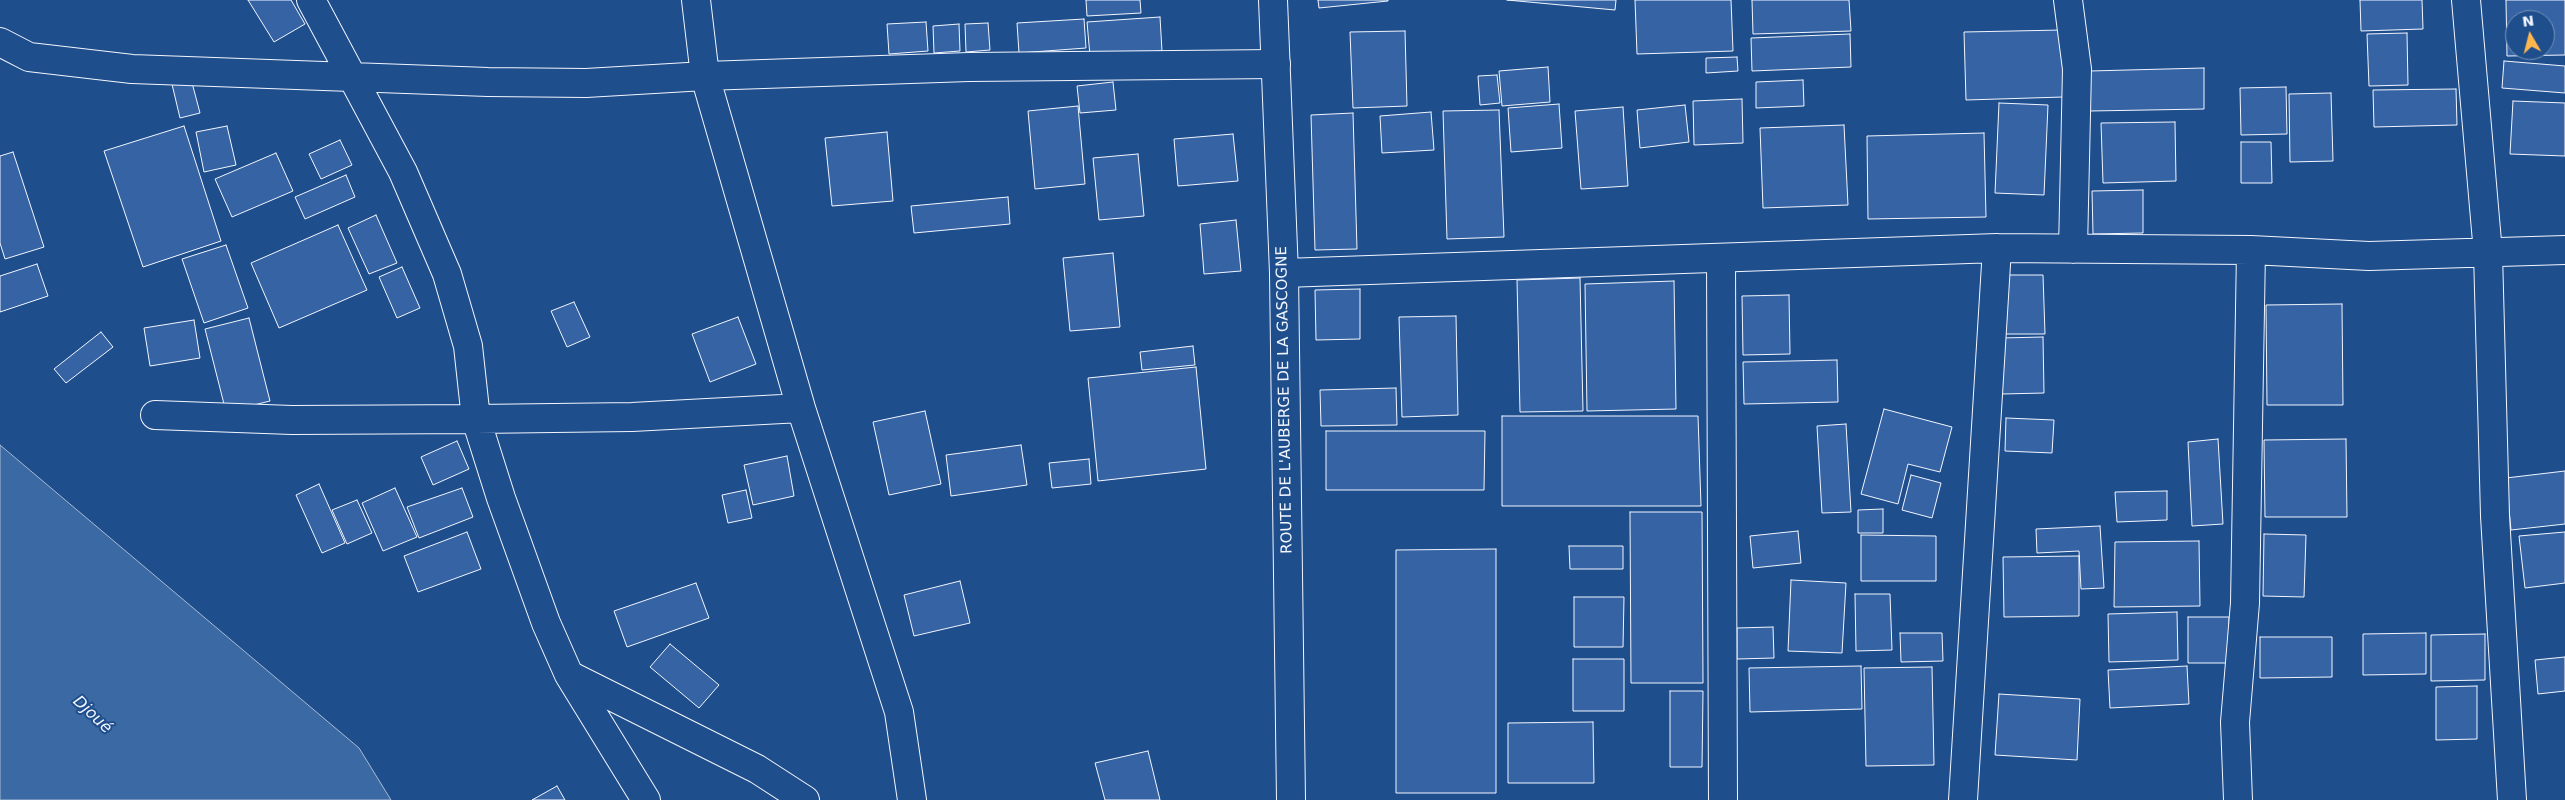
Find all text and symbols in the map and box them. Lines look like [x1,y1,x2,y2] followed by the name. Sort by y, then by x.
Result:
[2505,10,2555,60] north arrow
[2521,12,2535,30] text: N
[1273,246,1297,554] street label: ROUTE DE L'AUBERGE DE LA GASCOGNE
[68,692,116,738] water label: Djoué

